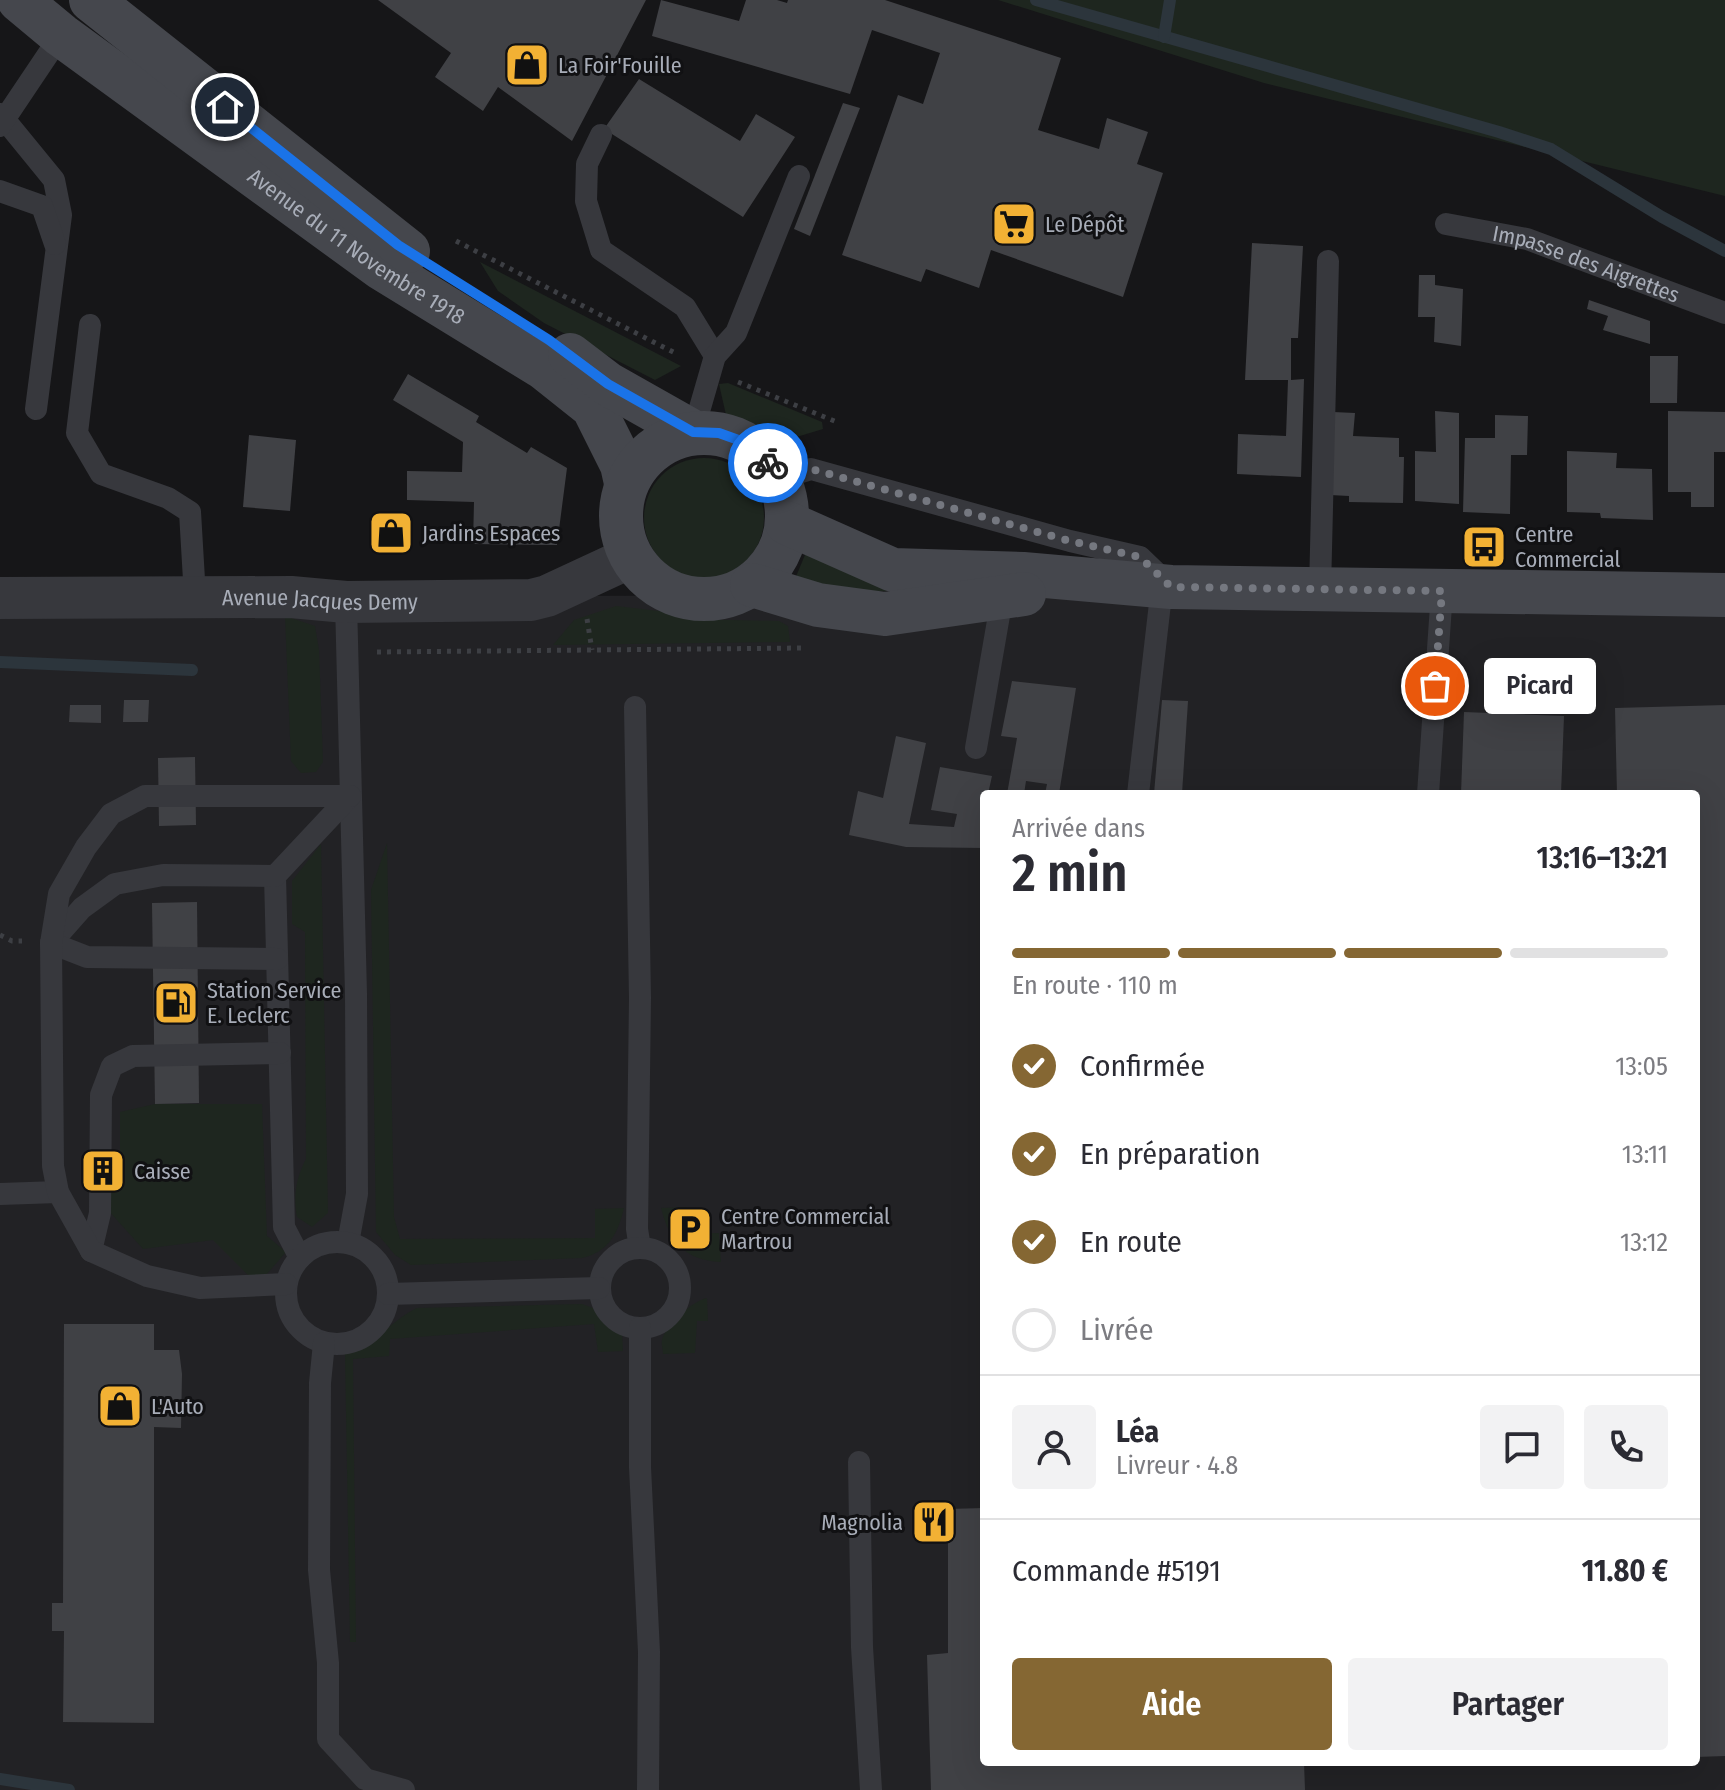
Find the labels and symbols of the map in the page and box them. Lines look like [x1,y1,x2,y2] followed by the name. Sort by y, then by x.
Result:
[503,41,551,89] shop icon: La Foir'Fouille
[558,52,682,79] place label: La Foir'Fouille
[191,73,259,141] pin
[242,163,470,330] street label: Avenue du 11 Novembre 1918
[990,200,1038,248] supermarket icon: Le Dépôt
[1045,211,1125,238] place label: Le Dépôt
[1490,220,1683,309] street label: Impasse des Aigrettes
[728,423,808,503] courier
[367,509,415,557] shop icon: Jardins Espaces
[422,520,561,547] place label: Jardins Espaces
[1515,521,1621,573] place label: Centre Commercial
[1460,523,1508,571] bus stop icon: Centre Commercial
[222,584,418,616] street label: Avenue Jacques Demy
[1401,652,1469,720] pin
[1483,658,1595,714] callout: Picard
[207,977,341,1029] place label: Station Service E. Leclerc
[152,979,200,1027] fuel station icon: Station Service E. Leclerc
[79,1147,127,1195] building icon: Caisse
[134,1158,191,1185] place label: Caisse
[721,1203,890,1255] place label: Centre Commercial Martrou
[666,1205,714,1253] parking icon: Centre Commercial Martrou
[96,1382,144,1430] shop icon: L'Auto
[151,1393,204,1420] place label: L'Auto
[910,1498,958,1546] restaurant icon: Magnolia
[821,1509,903,1536] place label: Magnolia

